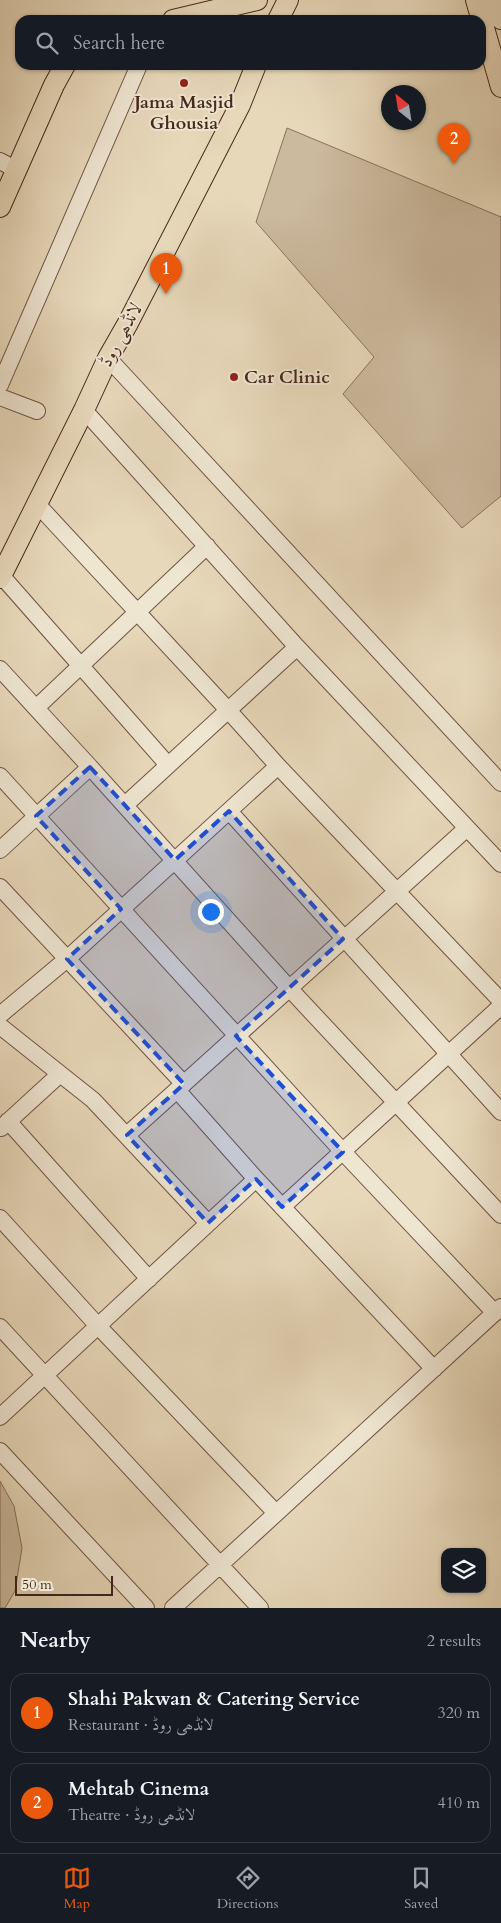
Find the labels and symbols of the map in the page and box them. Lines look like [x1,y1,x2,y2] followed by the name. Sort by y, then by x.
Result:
[178,77,190,89] marker: Jama Masjid Ghousia
[381,85,426,130] north arrow
[131,90,234,136] place label: Jama Masjid Ghousia
[438,123,470,164] pin: 2
[150,253,182,294] pin: 1
[94,299,148,371] street label: لانڈھی روڈ
[244,365,330,390] place label: Car Clinic
[228,371,240,383] marker: Car Clinic
[198,899,224,925] your location
[15,1573,112,1596] scale bar

